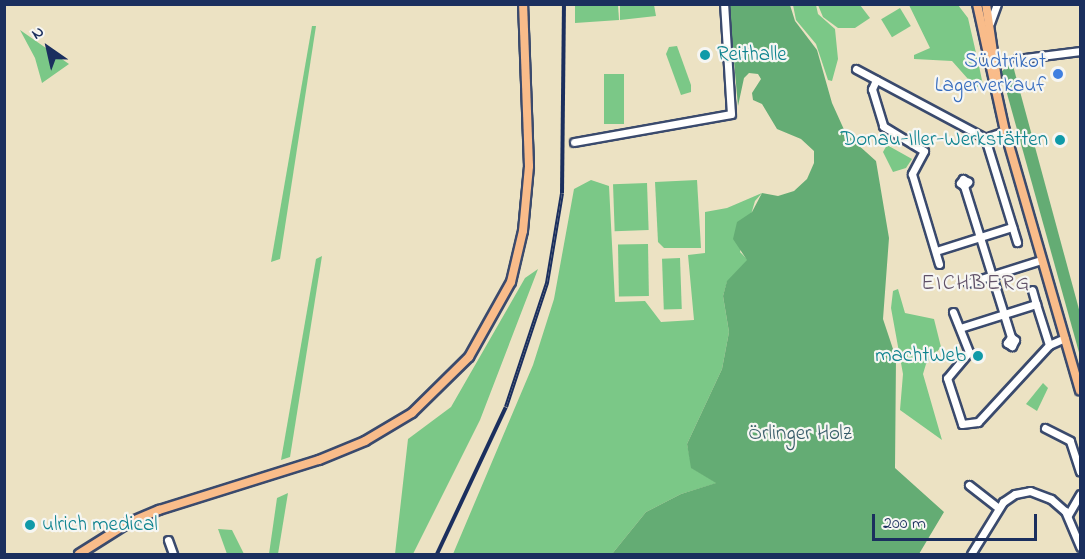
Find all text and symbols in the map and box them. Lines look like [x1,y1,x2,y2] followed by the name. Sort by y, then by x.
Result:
[18,18,78,78] north arrow
[27,20,49,46] text: N
[717,42,787,68] place label: Reithalle
[698,48,712,62] marker: Reithalle
[935,49,1046,99] place label: Südtrikot Lagerverkauf
[1051,67,1065,81] marker: Südtrikot Lagerverkauf
[841,127,1048,153] place label: Donau-Iller-Werkstätten
[1053,133,1067,147] marker: Donau-Iller-Werkstätten
[921,272,1031,298] district label: EICHBERG
[875,343,966,369] place label: machtWeb
[971,349,985,363] marker: machtWeb
[748,421,852,447] park label: Örlinger Holz
[875,502,1040,540] scale bar
[883,511,926,537] text: 200 m
[42,512,158,538] place label: ulrich medical
[23,518,37,532] marker: ulrich medical

